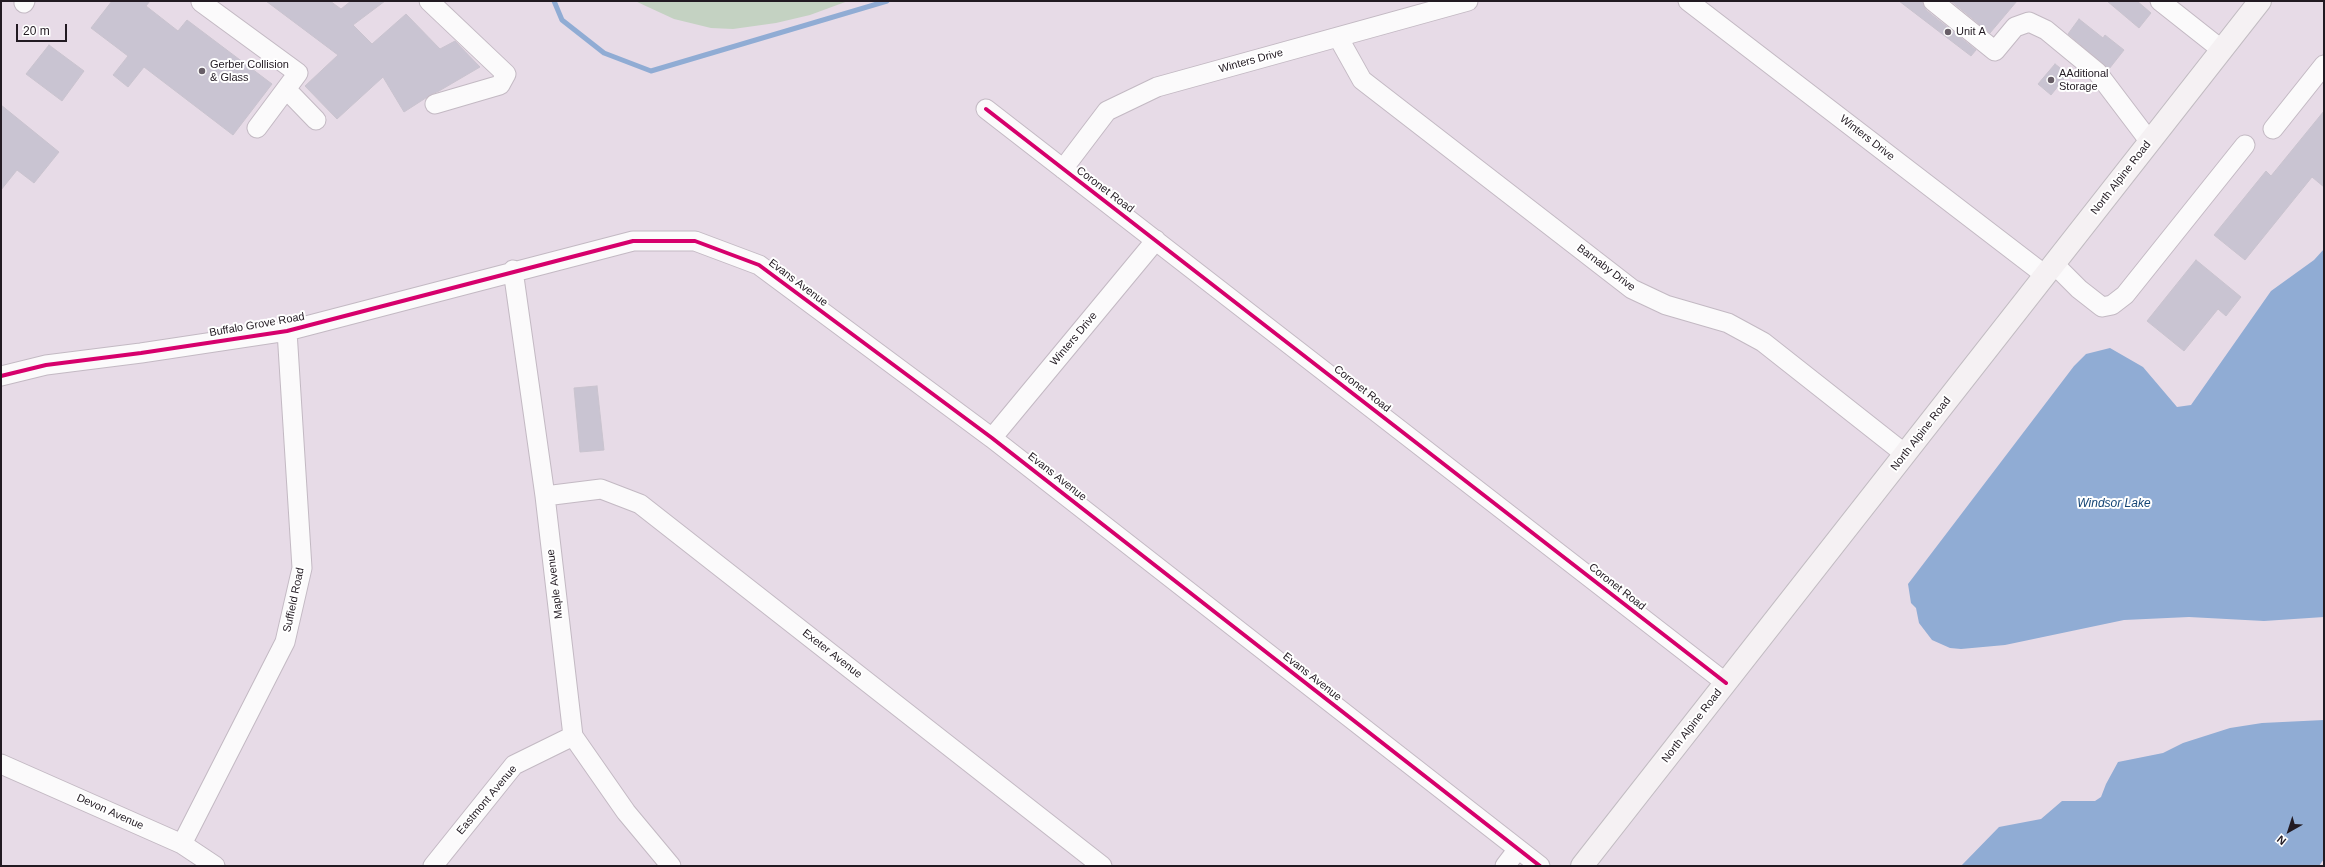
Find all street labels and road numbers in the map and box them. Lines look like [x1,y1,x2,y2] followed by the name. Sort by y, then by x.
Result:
[1217,46,1285,76] street label: Winters Drive
[1837,112,1897,164] street label: Winters Drive
[2088,139,2154,217] street label: North Alpine Road
[1074,164,1136,216] street label: Coronet Road
[1574,242,1638,294] street label: Barnaby Drive
[766,256,830,310] street label: Evans Avenue
[1048,309,1100,369] street label: Winters Drive
[208,310,306,340] street label: Buffalo Grove Road
[1331,363,1393,415] street label: Coronet Road
[1888,395,1954,473] street label: North Alpine Road
[1025,450,1089,504] street label: Evans Avenue
[544,548,566,620] street label: Maple Avenue
[1586,561,1648,613] street label: Coronet Road
[281,566,307,634] street label: Suffield Road
[800,627,864,681] street label: Exeter Avenue
[1280,650,1344,704] street label: Evans Avenue
[1659,687,1725,765] street label: North Alpine Road
[454,763,520,837] street label: Eastmont Avenue
[74,791,146,833] street label: Devon Avenue

